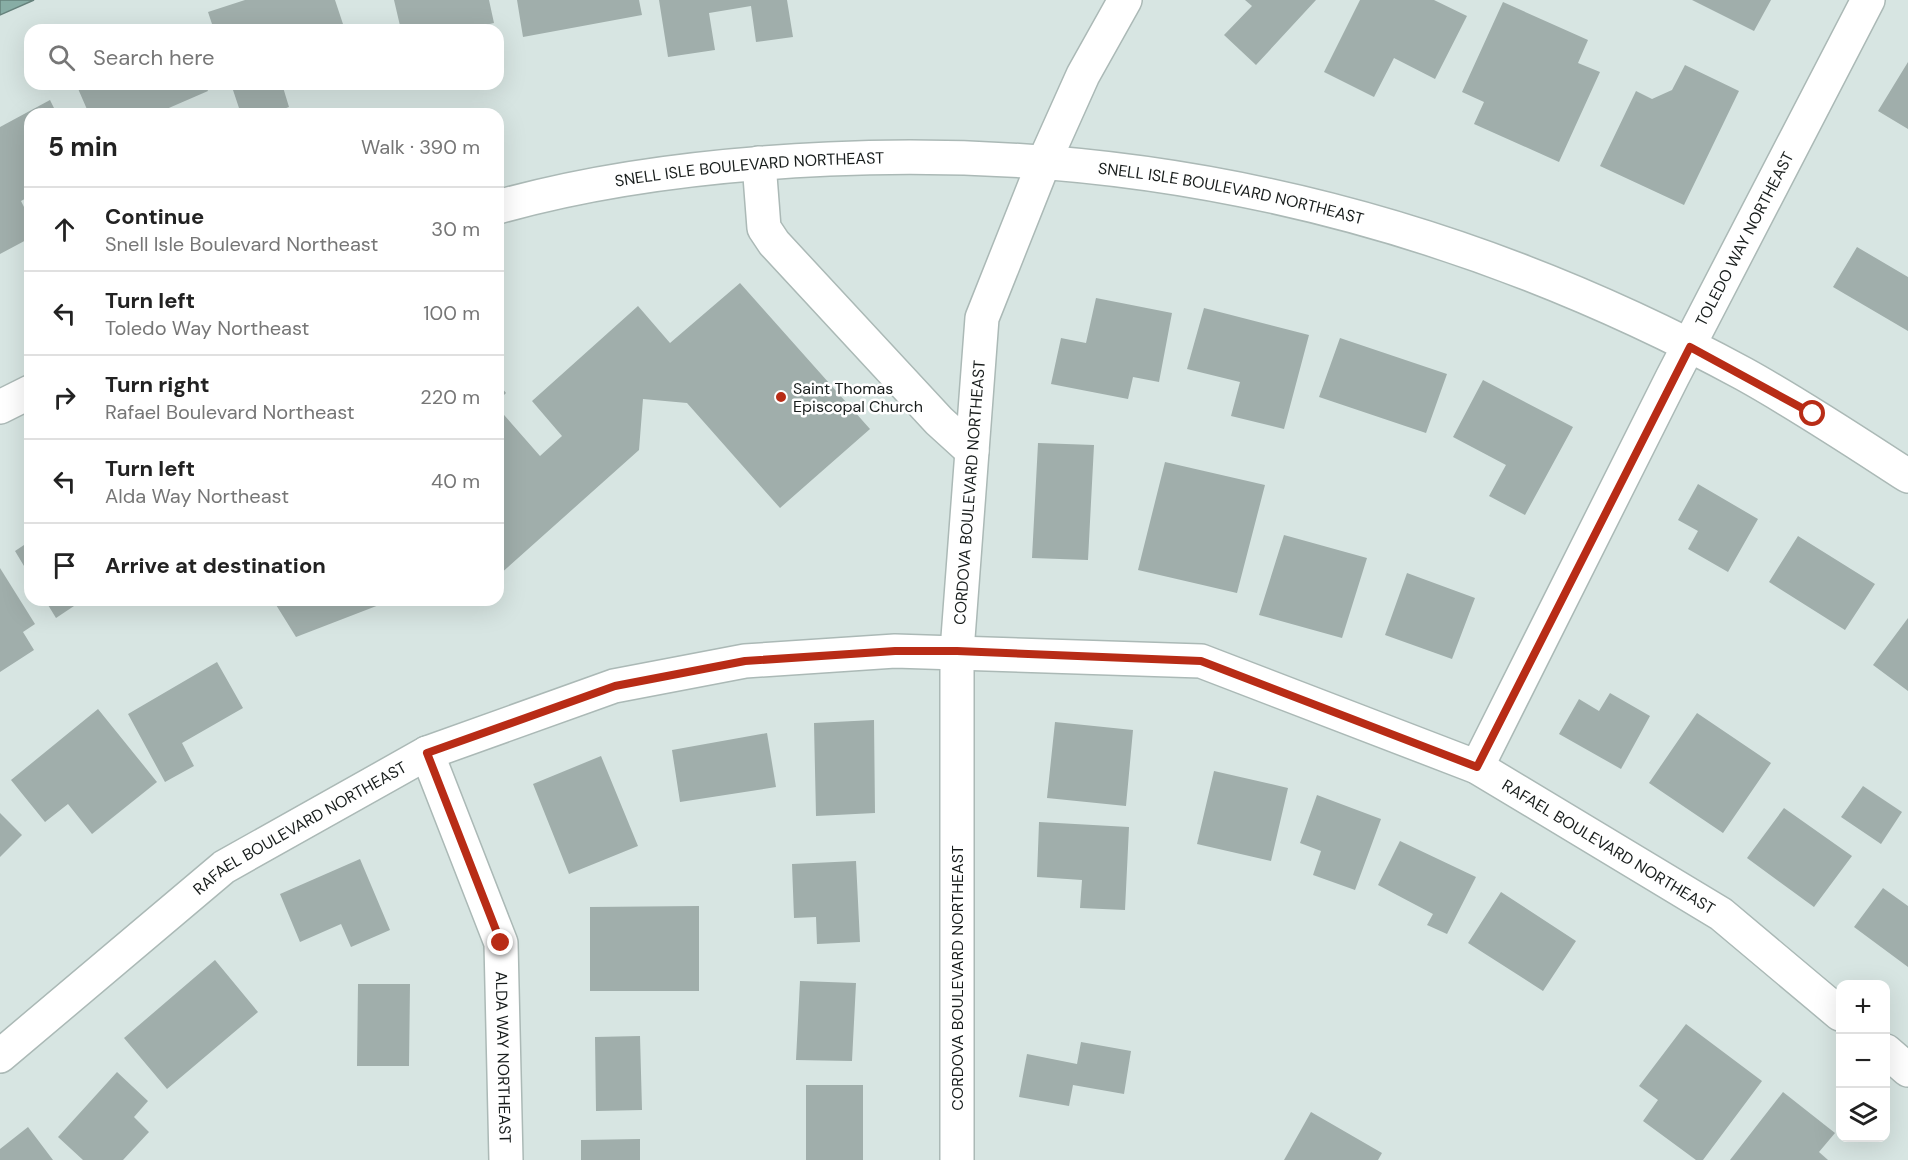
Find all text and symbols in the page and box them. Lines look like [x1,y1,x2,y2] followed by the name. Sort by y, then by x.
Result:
[24,24,504,90] search box
[45,41,78,74] icon: search
[93,43,214,72] text: Search here
[48,130,118,164] text: 5 min
[361,134,480,160] text: Walk · 390 m
[613,147,884,192] street label: SNELL ISLE BOULEVARD NORTHEAST
[1691,148,1799,330] street label: TOLEDO WAY NORTHEAST
[1097,158,1366,229] street label: SNELL ISLE BOULEVARD NORTHEAST
[105,202,204,231] text: Continue
[48,213,81,246] icon: ahead
[431,216,480,242] text: 30 m
[105,231,378,257] text: Snell Isle Boulevard Northeast
[105,286,195,315] text: Turn left
[48,297,81,330] icon: left
[423,300,480,326] text: 100 m
[105,315,309,341] text: Toledo Way Northeast
[949,359,990,626] street label: CORDOVA BOULEVARD NORTHEAST
[105,370,210,399] text: Turn right
[793,378,923,417] place label: Saint Thomas Episcopal Church
[48,381,81,414] icon: right
[420,384,480,410] text: 220 m
[774,390,788,404] marker: Saint Thomas Episcopal Church
[105,399,355,425] text: Rafael Boulevard Northeast
[1799,400,1825,426] route start
[105,454,195,483] text: Turn left
[48,465,81,498] icon: left
[431,468,480,494] text: 40 m
[105,483,289,509] text: Alda Way Northeast
[48,549,81,582] icon: arrive
[105,551,326,580] text: Arrive at destination
[189,757,410,900] street label: RAFAEL BOULEVARD NORTHEAST
[1498,775,1719,919] street label: RAFAEL BOULEVARD NORTHEAST
[947,845,968,1111] street label: CORDOVA BOULEVARD NORTHEAST
[487,929,513,955] route end
[491,971,516,1143] street label: ALDA WAY NORTHEAST
[1836,980,1890,1142] map controls
[1836,980,1890,1034] button: +
[1836,1034,1890,1088] button: −
[1836,1088,1890,1142] button: layers

